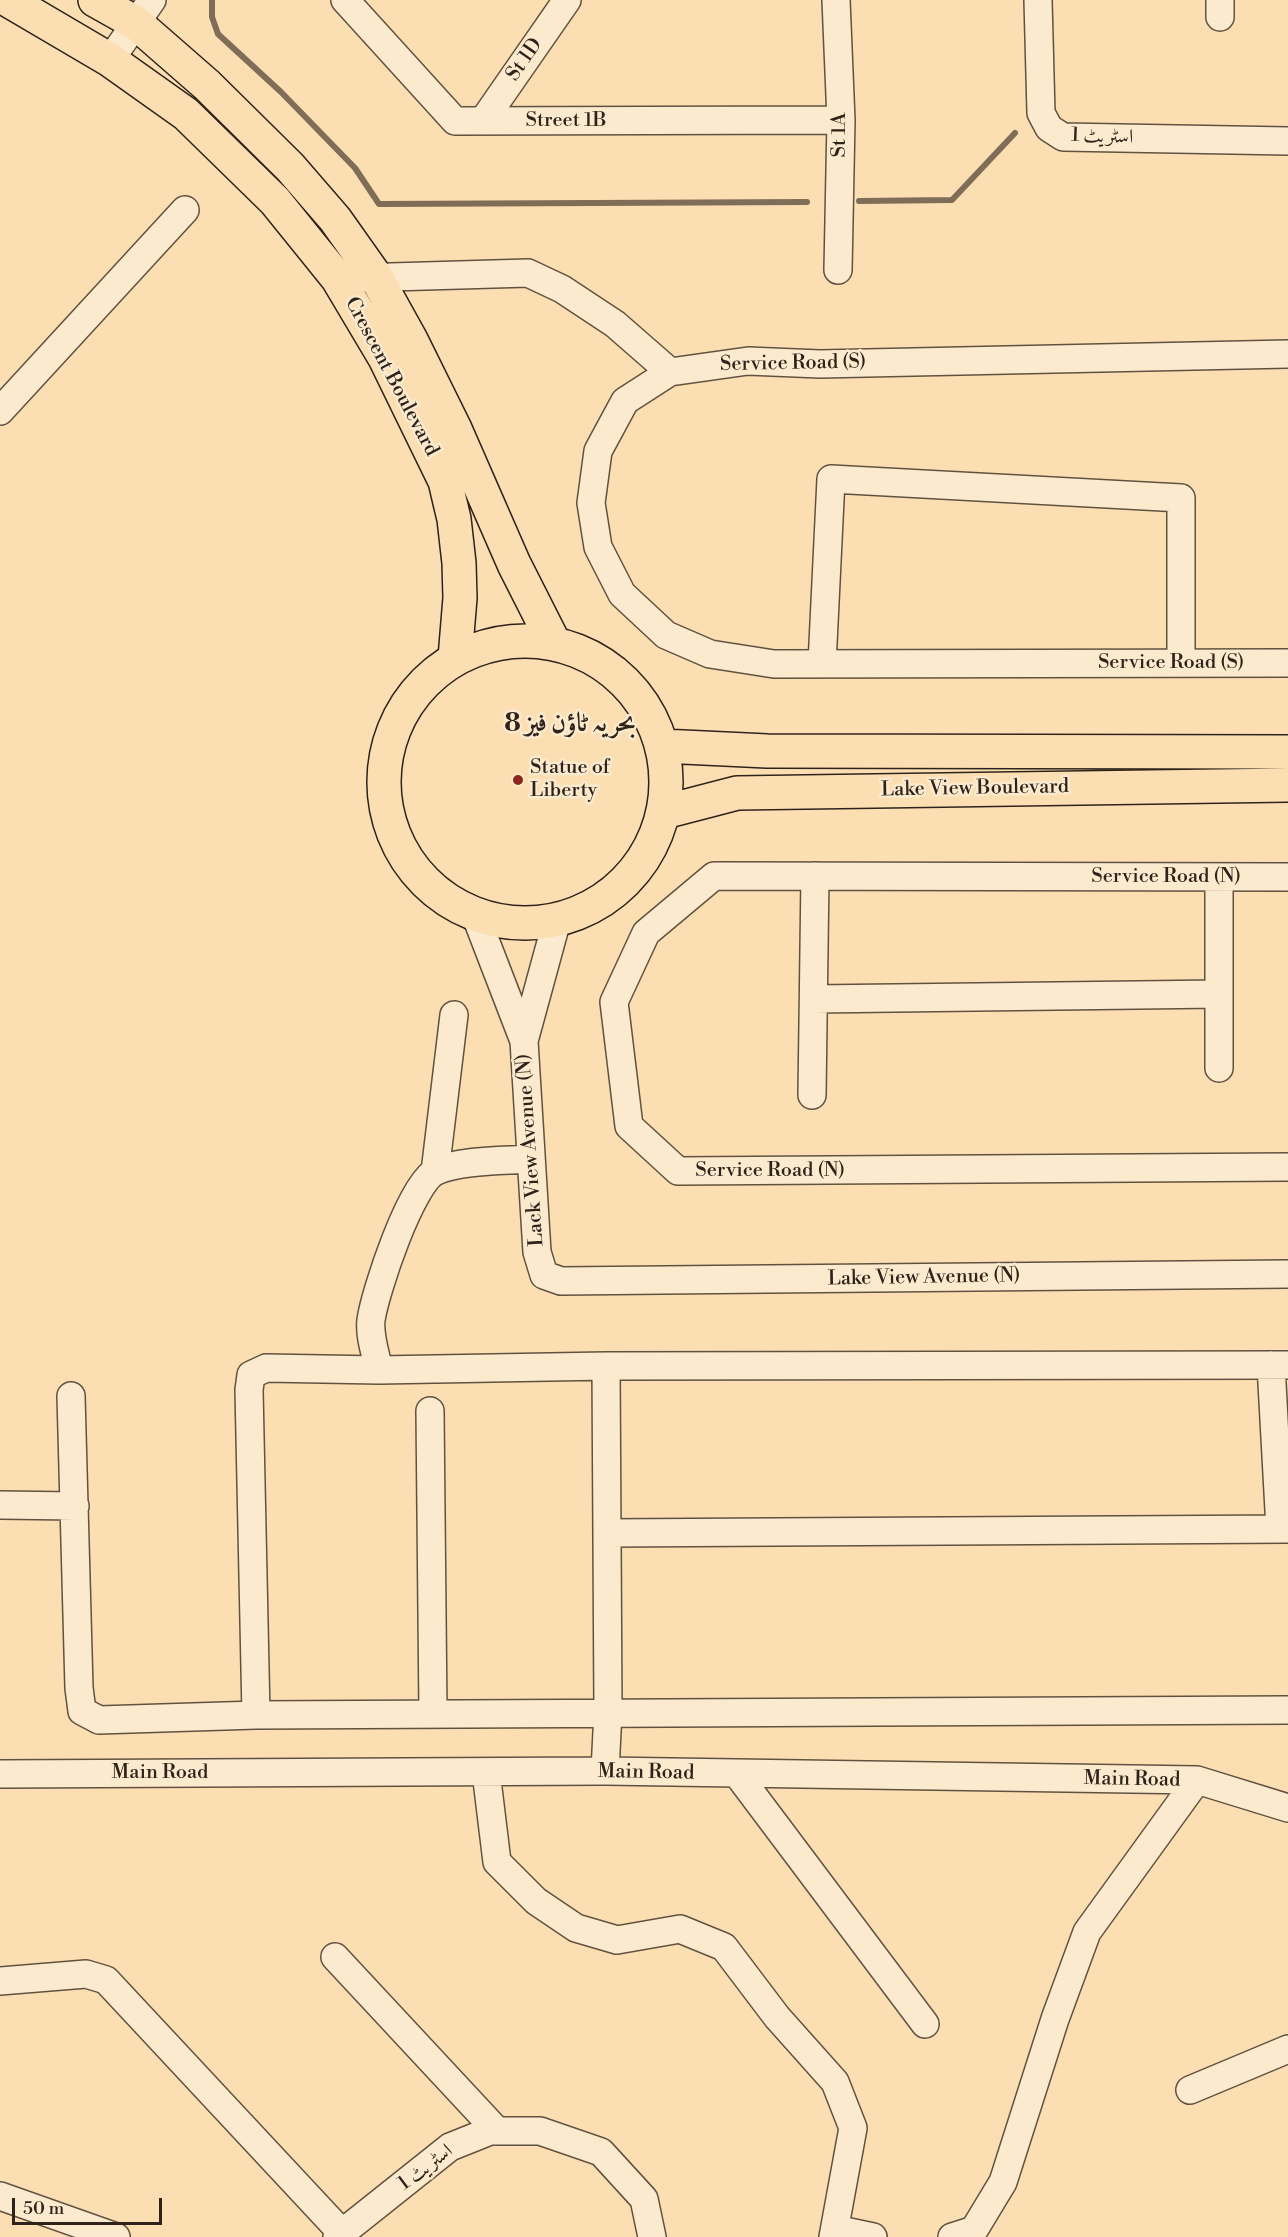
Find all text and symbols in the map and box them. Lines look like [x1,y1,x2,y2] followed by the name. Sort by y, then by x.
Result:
[502,34,548,86] street label: St 1D
[525,109,607,133] street label: Street 1B
[828,112,852,158] street label: St 1A
[1070,124,1134,150] street label: اسٹریٹ 1
[339,293,443,461] street label: Crescent Boulevard
[720,351,866,377] street label: Service Road (S)
[1098,651,1244,675] street label: Service Road (S)
[504,709,636,741] district label: بحریہ ٹاؤن فیز 8
[530,756,610,803] place label: Statue of Liberty
[511,773,525,787] marker: Statue of Liberty
[881,775,1069,803] street label: Lake View Boulevard
[1091,865,1241,889] street label: Service Road (N)
[512,1053,550,1247] street label: Lack View Avenue (N)
[695,1159,845,1183] street label: Service Road (N)
[827,1264,1021,1292] street label: Lake View Avenue (N)
[597,1760,695,1786] street label: Main Road
[112,1761,208,1785] street label: Main Road
[1083,1767,1181,1793] street label: Main Road
[394,2140,458,2196] street label: اسٹریٹ 1
[15,2186,165,2224] scale bar
[23,2197,64,2220] text: 50 m

